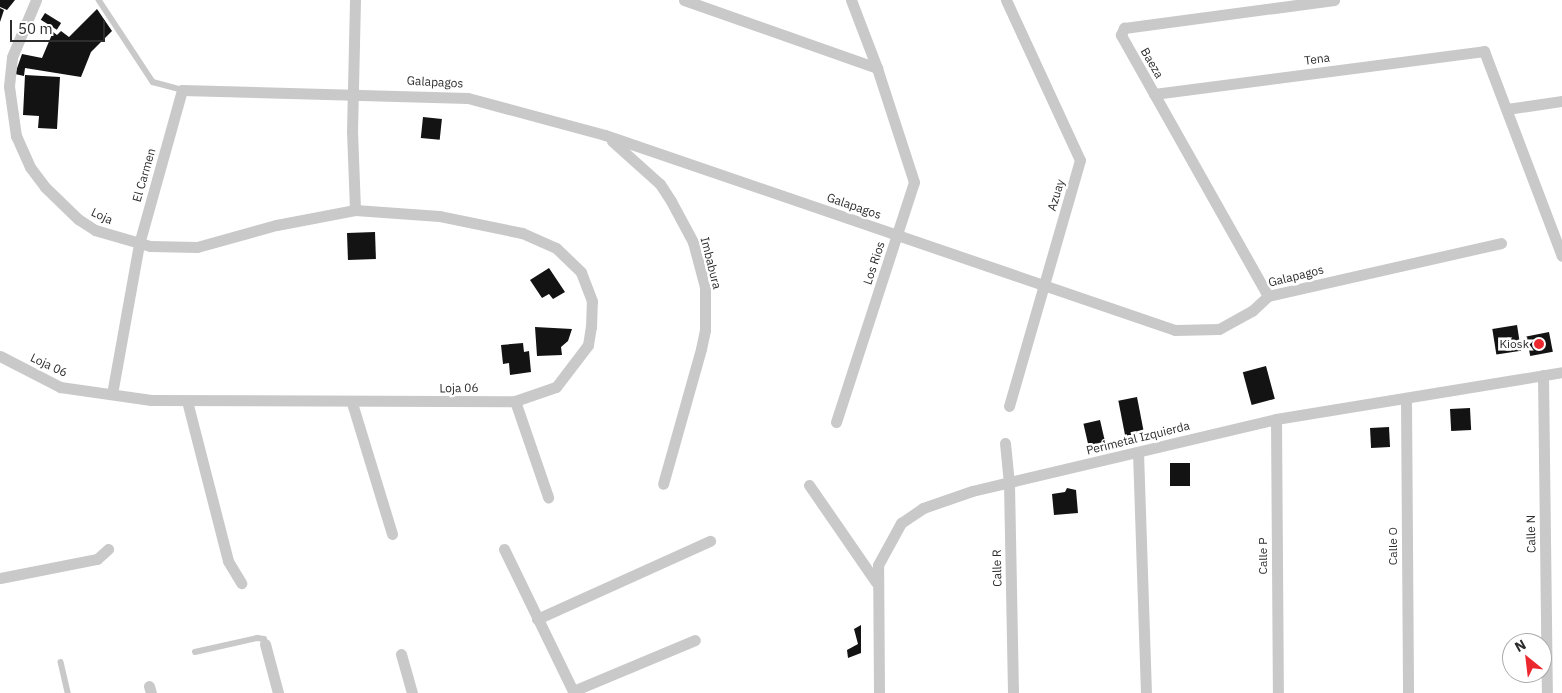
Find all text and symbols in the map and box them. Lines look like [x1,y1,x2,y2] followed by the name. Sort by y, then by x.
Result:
[12,10,108,42] scale bar
[18,19,53,38] text: 50 m
[1138,45,1166,81] street label: Baeza
[1303,50,1331,68] street label: Tena
[406,73,464,91] street label: Galapagos
[129,146,159,204] street label: El Carmen
[1044,177,1068,213] street label: Azuay
[825,190,883,222] street label: Galapagos
[89,205,115,227] street label: Loja
[698,235,724,291] street label: Imbabura
[860,240,888,286] street label: Los Rios
[1267,262,1325,290] street label: Galapagos
[1500,337,1529,351] place label: Kiosk
[1533,338,1545,350] marker: Kiosk
[28,350,70,380] street label: Loja 06
[439,380,479,396] street label: Loja 06
[1085,418,1191,458] street label: Perimetal Izquierda
[1523,515,1539,553] street label: Calle N
[1386,527,1400,565] street label: Calle O
[1256,537,1270,575] street label: Calle P
[989,549,1005,587] street label: Calle R
[1502,633,1552,683] north arrow
[1511,635,1529,656] text: N

